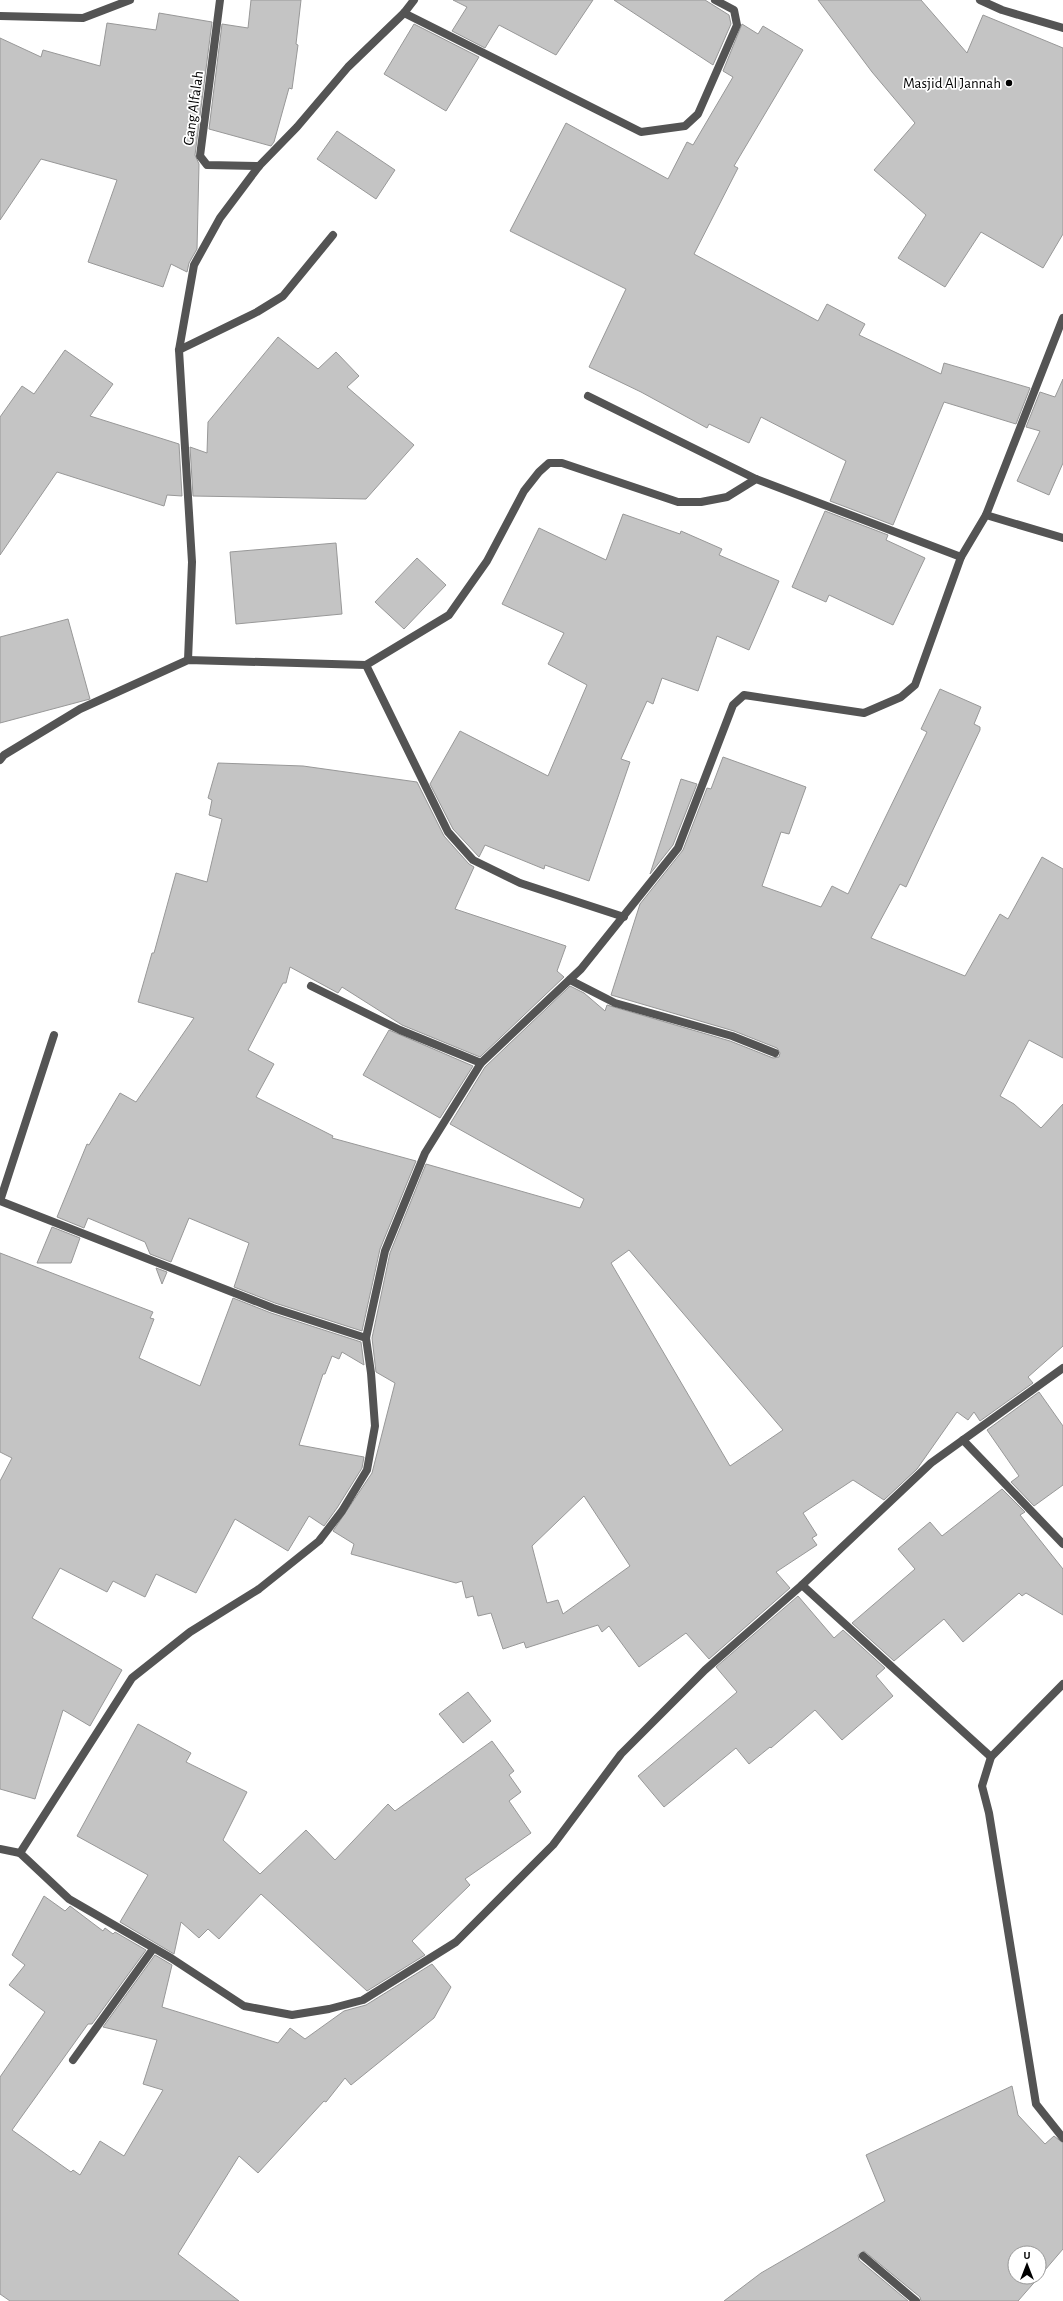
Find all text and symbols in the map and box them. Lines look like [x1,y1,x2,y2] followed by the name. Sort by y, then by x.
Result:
[181,70,206,146] street label: Gang Alfalah
[903,76,1001,91] place label: Masjid Al Jannah
[1004,78,1014,88] marker: Masjid Al Jannah
[1007,2245,1047,2285] north arrow
[1023,2250,1031,2261] text: U

